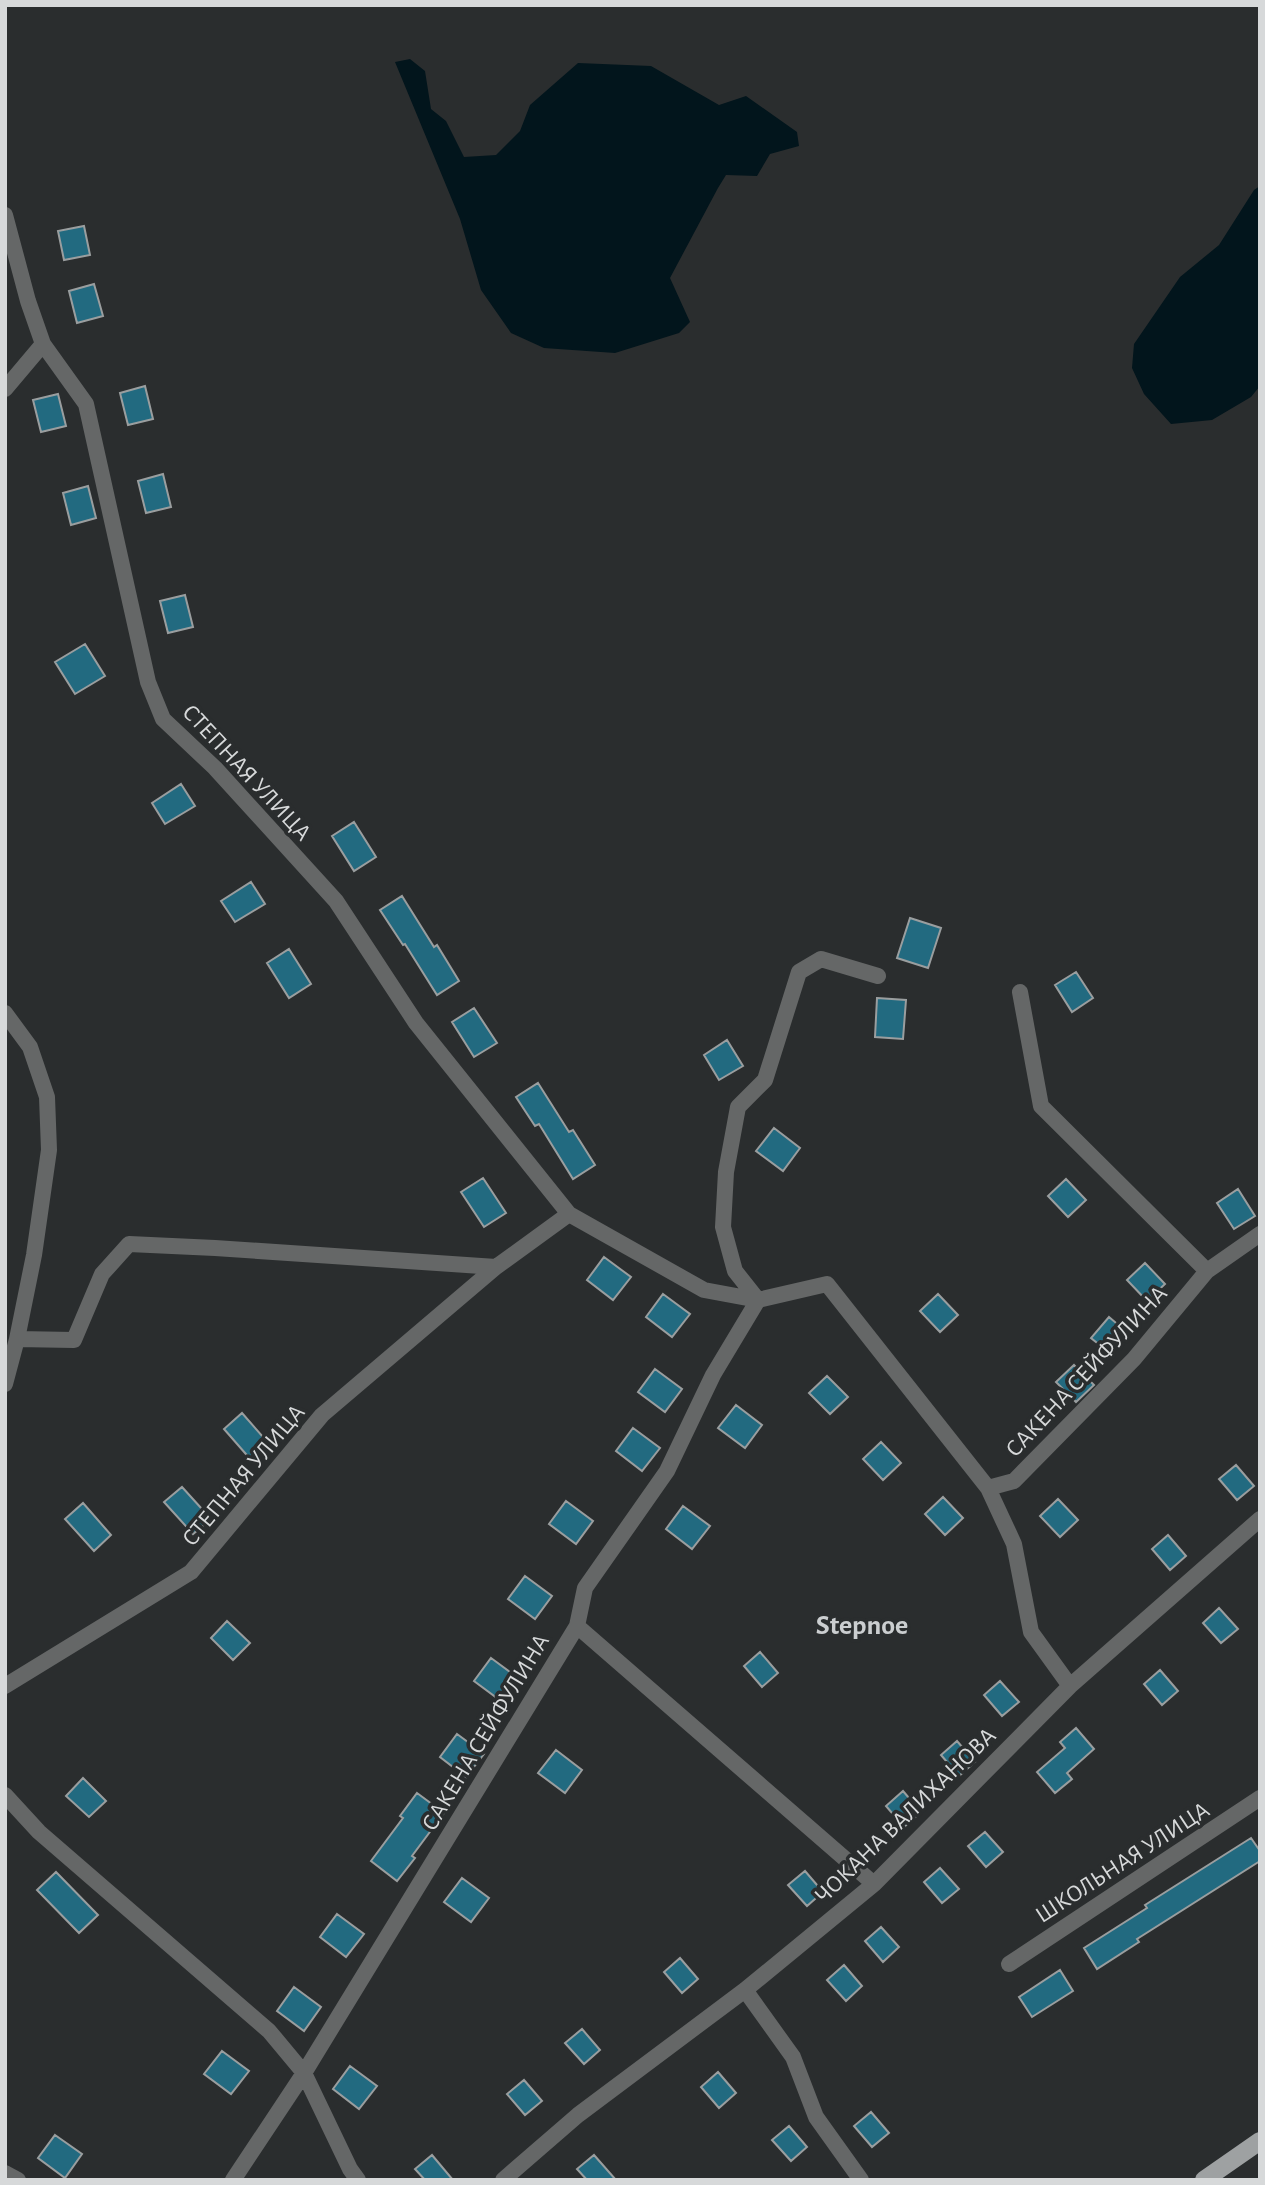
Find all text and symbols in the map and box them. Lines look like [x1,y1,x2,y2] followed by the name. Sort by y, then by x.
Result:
[177,700,315,845] street label: СТЕПНАЯ УЛИЦА
[1001,1281,1172,1462] street label: САКЕНА СЕЙФУЛИНА
[178,1400,310,1551] street label: СТЕПНАЯ УЛИЦА
[816,1612,908,1640] district label: Stepnoe
[418,1630,554,1835] street label: САКЕНА СЕЙФУЛИНА
[811,1723,1001,1908] street label: ЧОКАНА ВАЛИХАНОВА
[1031,1798,1214,1928] street label: ШКОЛЬНАЯ УЛИЦА

